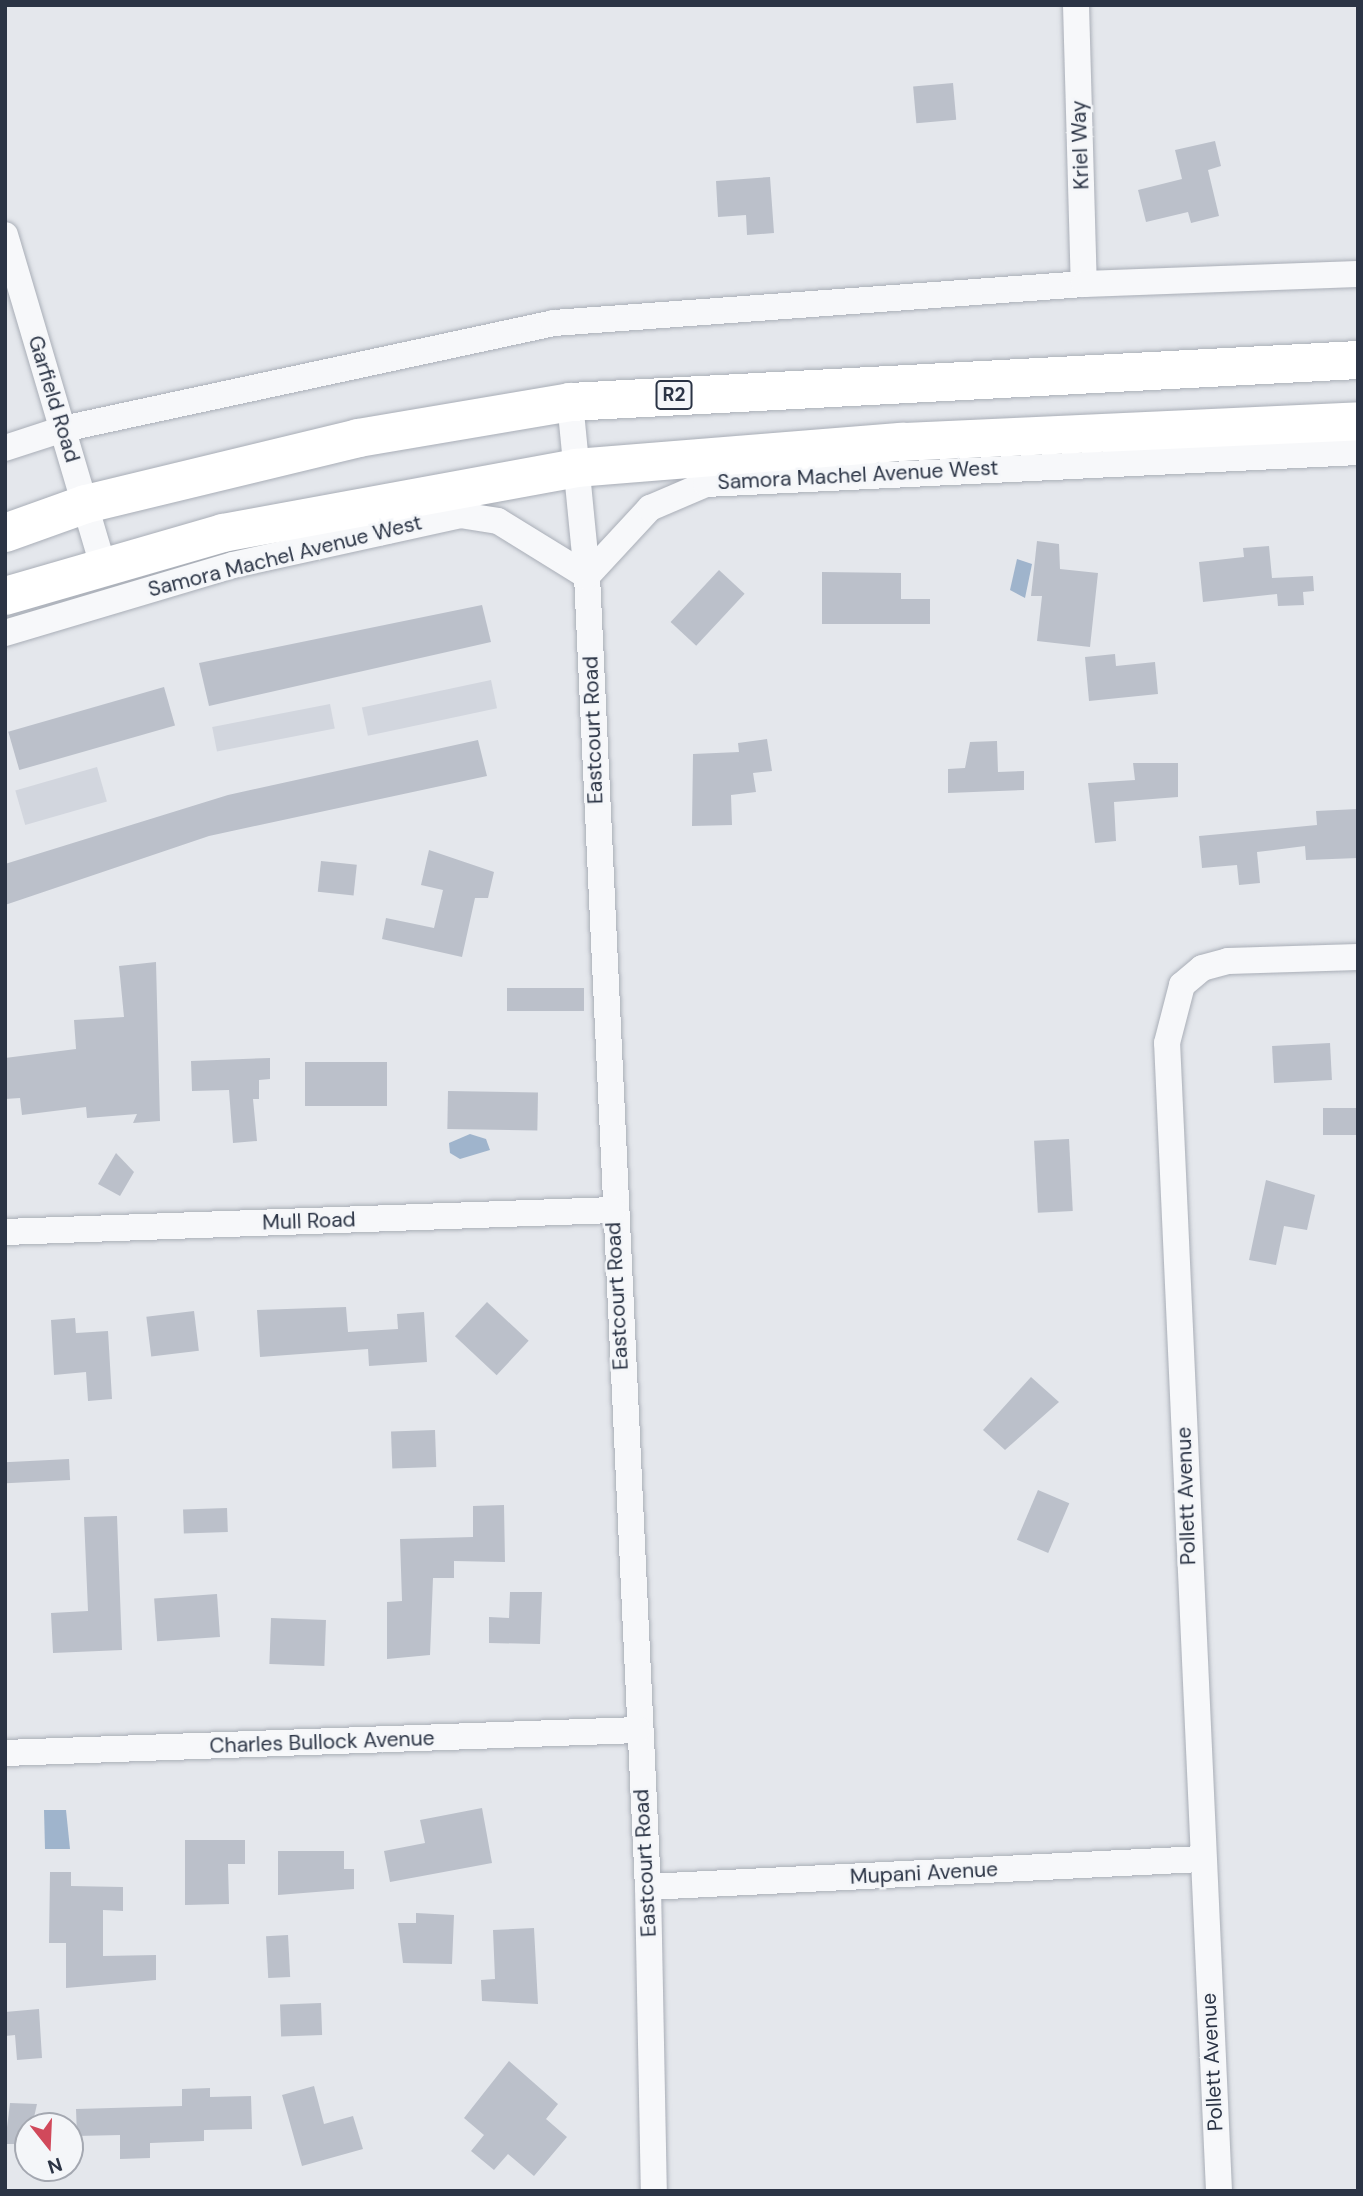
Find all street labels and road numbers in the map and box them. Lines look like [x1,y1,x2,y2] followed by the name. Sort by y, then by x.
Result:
[1066,100,1094,190] street label: Kriel Way
[23,333,85,465] street label: Garfield Road
[655,380,693,410] road number: R2
[717,455,999,495] street label: Samora Machel Avenue West
[145,510,425,602] street label: Samora Machel Avenue West
[578,655,608,805] street label: Eastcourt Road
[262,1207,356,1235] street label: Mull Road
[601,1221,633,1371] street label: Eastcourt Road
[1171,1426,1201,1566] street label: Pollett Avenue
[209,1725,435,1759] street label: Charles Bullock Avenue
[629,1788,661,1938] street label: Eastcourt Road
[849,1857,999,1889] street label: Mupani Avenue
[1196,1992,1228,2132] street label: Pollett Avenue

